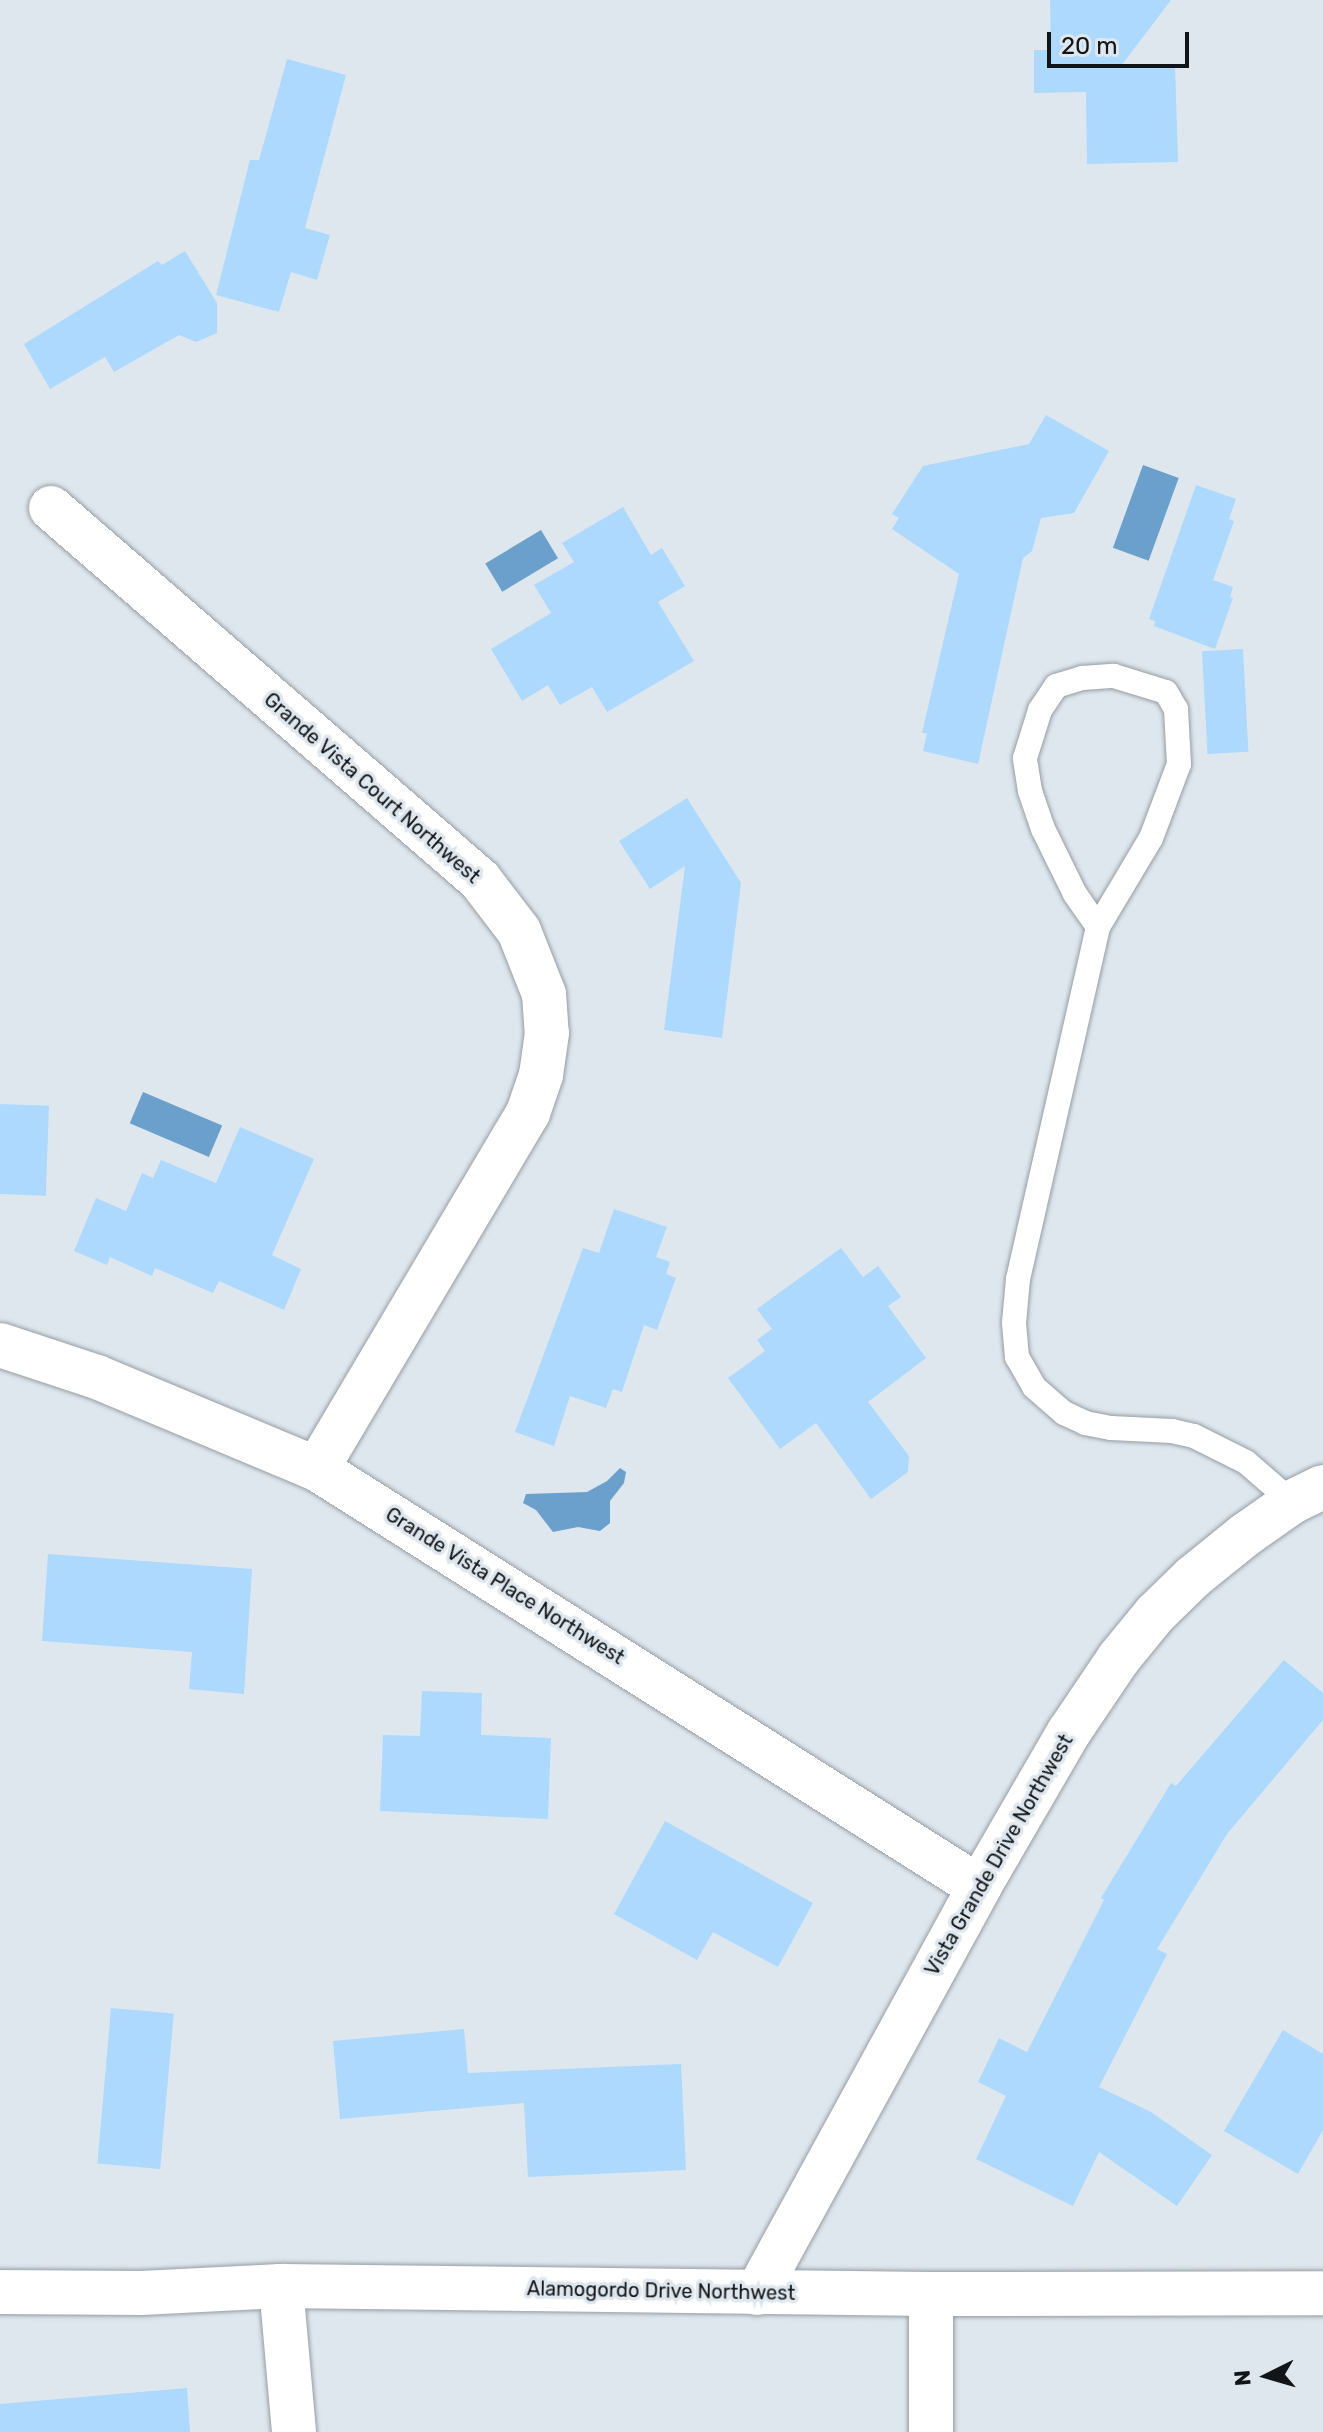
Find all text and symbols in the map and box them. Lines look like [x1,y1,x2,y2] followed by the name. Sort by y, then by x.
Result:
[1051,16,1193,66] scale bar
[1061,32,1118,60] text: 20 m
[259,687,485,889] street label: Grande Vista Court Northwest
[381,1502,629,1670] street label: Grande Vista Place Northwest
[920,1730,1078,1980] street label: Vista Grande Drive Northwest
[527,2277,795,2305] street label: Alamogordo Drive Northwest
[1227,2336,1307,2416] north arrow
[1228,2369,1257,2387] text: N

